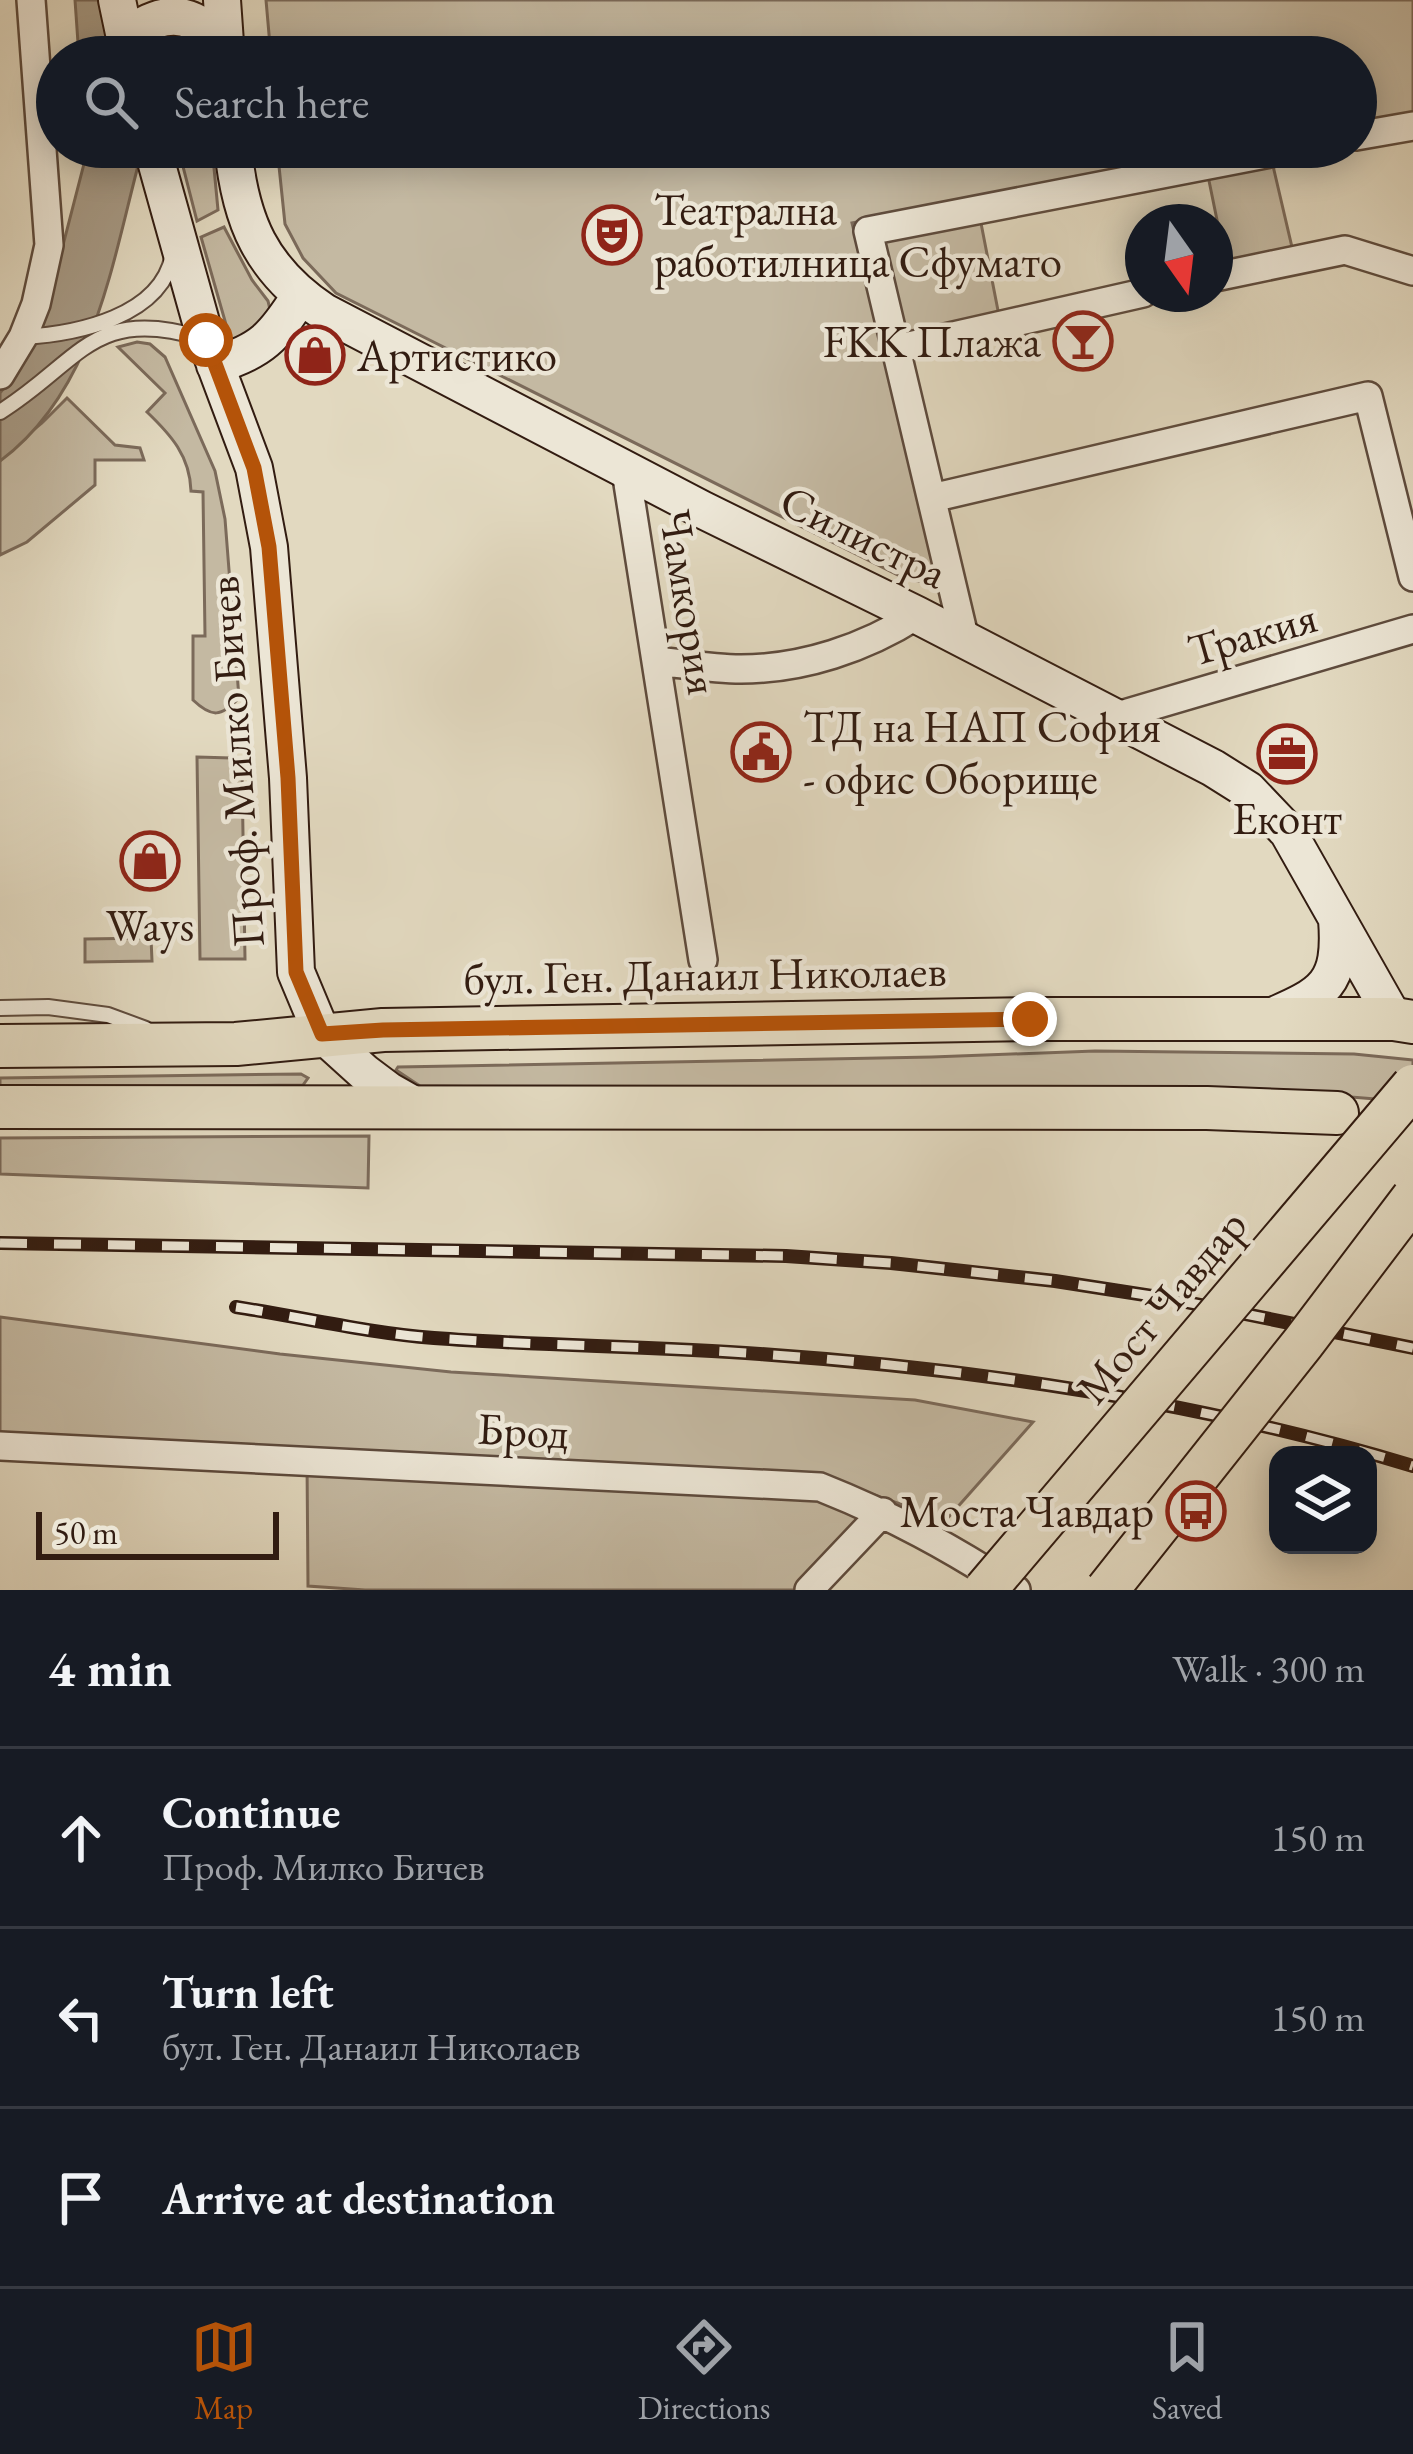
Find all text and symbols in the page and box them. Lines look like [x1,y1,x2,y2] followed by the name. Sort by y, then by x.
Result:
[36,36,1377,168] search box
[78,69,144,135] icon: search
[174,73,369,131] text: Search here
[654,180,1062,290] place label: Театрална работилница Сфумато
[581,204,643,266] theatre icon: Театрална работилница Сфумато
[1125,204,1233,312] north arrow
[1052,310,1114,372] bar icon: FKK Плажа
[823,312,1041,370] place label: FKK Плажа
[179,313,233,367] route start
[284,324,346,386] shop icon: Артистико
[356,326,557,384] place label: Артистико
[771,471,957,601] street label: Силистра
[647,505,733,699] street label: Чамкория
[193,574,277,950] street label: Проф. Милко Бичев
[1181,587,1323,679] street label: Тракия
[803,697,1161,807] place label: ТД на НАП София - офис Оборище
[730,721,792,783] public building icon: ТД на НАП София - офис Оборище
[1256,723,1318,785] office icon: Еконт
[1232,789,1342,847] place label: Еконт
[119,830,181,892] shop icon: Ways
[106,896,194,954] place label: Ways
[463,941,947,1007] street label: бул. Ген. Данаил Николаев
[1003,992,1057,1046] route end
[1063,1197,1259,1415] street label: Мост Чавдар
[476,1399,570,1461] street label: Брод
[1269,1446,1377,1554] map controls
[1269,1446,1377,1554] button: layers
[1165,1480,1227,1542] bus stop icon: Моста Чавдар
[900,1482,1154,1540] place label: Моста Чавдар
[36,1506,279,1559] scale bar
[54,1511,118,1554] text: 50 m
[48,1635,172,1701] text: 4 min
[1172,1643,1365,1694] text: Walk · 300 m
[162,1783,340,1841] text: Continue
[48,1805,114,1871] icon: ahead
[1271,1812,1365,1863] text: 150 m
[162,1841,485,1892] text: Проф. Милко Бичев
[162,1963,334,2021] text: Turn left
[48,1985,114,2051] icon: left
[1271,1992,1365,2043] text: 150 m
[162,2021,581,2072] text: бул. Ген. Данаил Николаев
[48,2165,114,2231] icon: arrive
[162,2169,555,2227] text: Arrive at destination
[191,2314,257,2429] tab: Map
[638,2314,771,2429] tab: Directions
[1152,2314,1222,2429] tab: Saved

